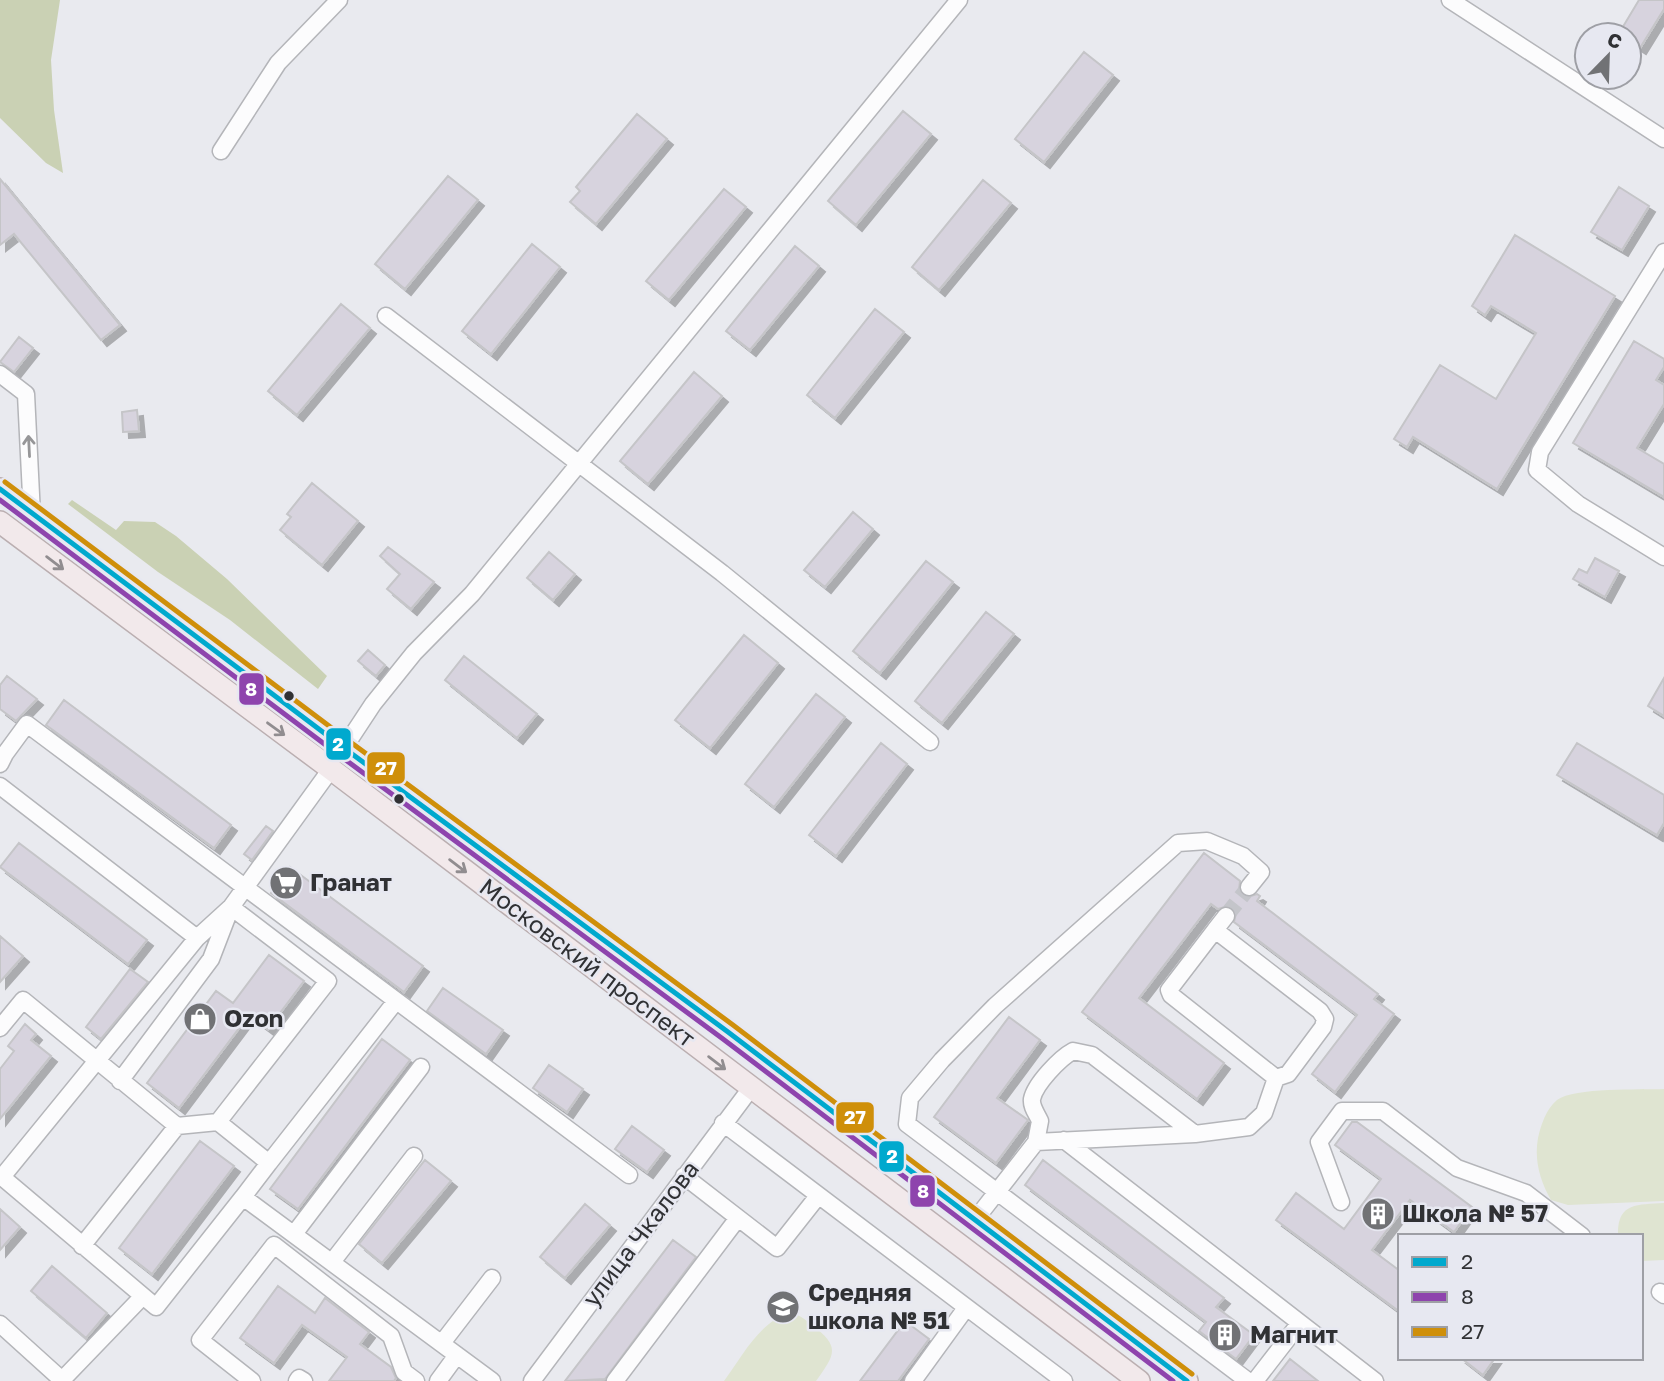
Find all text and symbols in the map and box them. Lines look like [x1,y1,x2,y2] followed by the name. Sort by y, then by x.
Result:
[1573,21,1643,91] north arrow
[1604,27,1626,53] text: С
[22,435,35,458] one-way arrow
[45,556,64,571] one-way arrow
[238,672,265,706] line badge: 8
[245,677,257,700] text: 8
[282,689,296,703] unlabelled marker
[266,722,285,736] one-way arrow
[325,727,352,761] line badge: 2
[332,732,344,755] text: 2
[366,751,406,785] line badge: 27
[375,756,397,779] text: 27
[392,792,406,806] unlabelled marker
[448,858,467,873] one-way arrow
[267,864,305,902] supermarket icon: Гранат
[310,867,392,896] place label: Гранат
[475,871,701,1052] street label: Московский проспект
[181,1000,219,1038] shop icon: Ozon
[224,1003,283,1032] place label: Ozon
[707,1055,726,1070] one-way arrow
[835,1101,875,1134] line badge: 27
[844,1105,866,1128] text: 27
[878,1140,905,1173] line badge: 2
[886,1144,898,1167] text: 2
[576,1154,704,1312] street label: улица Чкалова
[909,1174,936,1208] line badge: 8
[917,1179,929,1202] text: 8
[1359,1195,1397,1233] building icon: Школа № 57
[1402,1198,1548,1227] place label: Школа № 57
[1398,1234,1643,1360] legend
[1461,1248,1473,1274] text: 2
[808,1277,950,1334] place label: Средняя школа № 51
[1461,1283,1474,1309] text: 8
[764,1288,802,1326] school or university icon: Средняя школа № 51
[1206,1316,1244,1354] building icon: Магнит
[1461,1318,1484,1344] text: 27
[1250,1319,1338,1348] place label: Магнит

